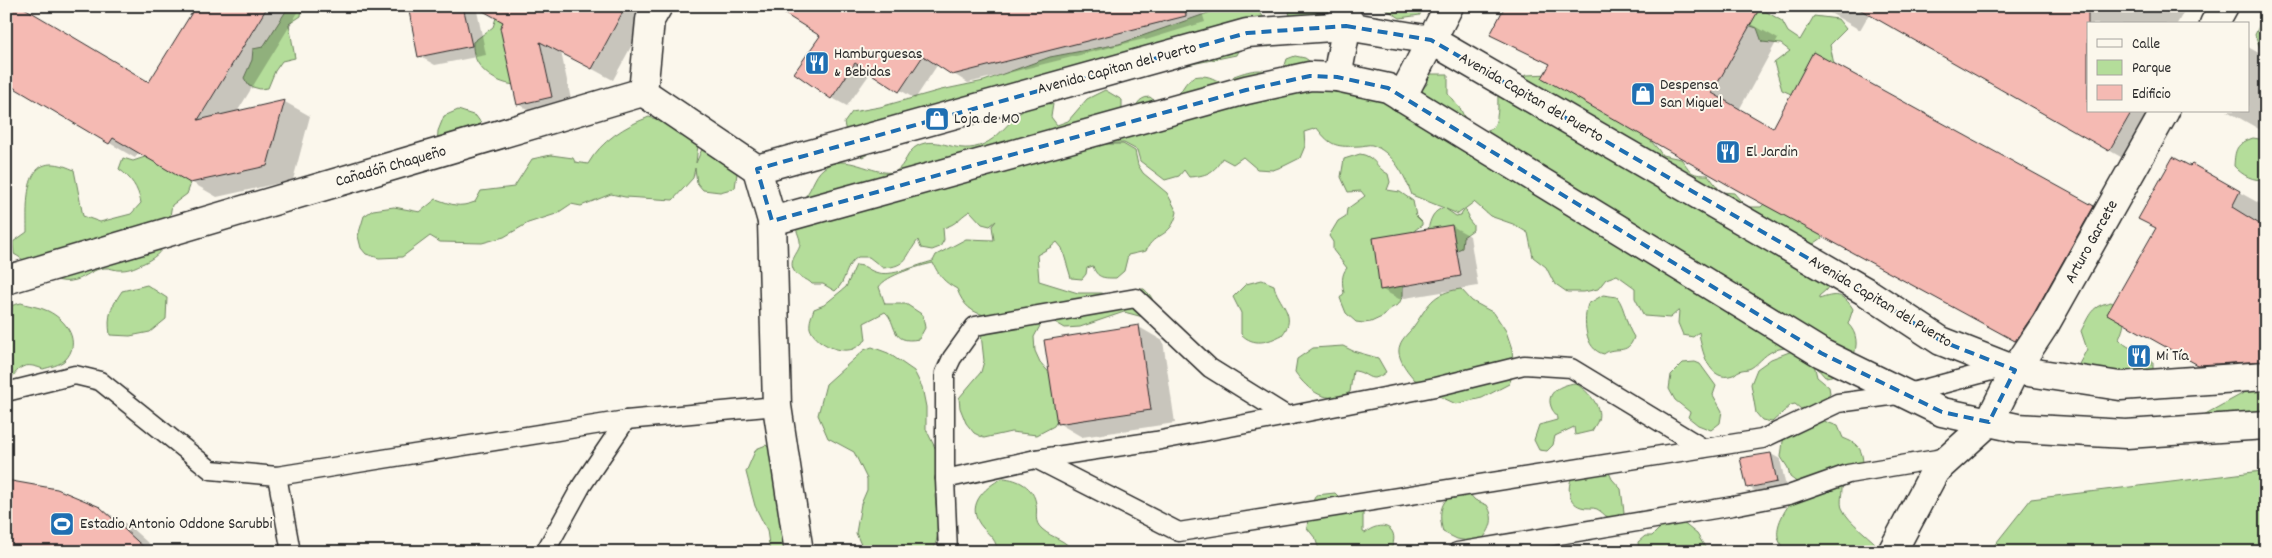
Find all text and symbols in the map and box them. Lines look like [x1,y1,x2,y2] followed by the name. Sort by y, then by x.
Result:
[2087,22,2250,112] legend
[2132,34,2161,56] text: Calle
[1035,37,1199,101] street label: Avenida Capitan del Puerto
[834,43,923,84] place label: Hamburguesas & Bebidas
[1454,47,1608,149] street label: Avenida Capitan del Puerto
[804,50,830,76] restaurant icon: Hamburguesas & Bebidas
[2132,58,2172,80] text: Parque
[1660,74,1723,115] place label: Despensa San Miguel
[1630,81,1656,107] shop icon: Despensa San Miguel
[2132,84,2171,106] text: Edificio
[924,106,950,132] shop icon: Loja de MO
[954,108,1020,131] place label: Loja de MO
[1715,139,1741,165] restaurant icon: El Jardin
[333,140,449,194] street label: Cañadóñ Chaqueño
[1746,141,1798,164] place label: El Jardin
[2060,196,2124,288] street label: Arturo Garcete
[1804,250,1956,354] street label: Avenida Capitan del Puerto
[2126,343,2152,369] restaurant icon: Mi Tía
[2156,345,2189,368] place label: Mi Tía
[49,511,75,537] sports icon: Estadio Antonio Oddone Sarubbi
[80,513,273,536] place label: Estadio Antonio Oddone Sarubbi

